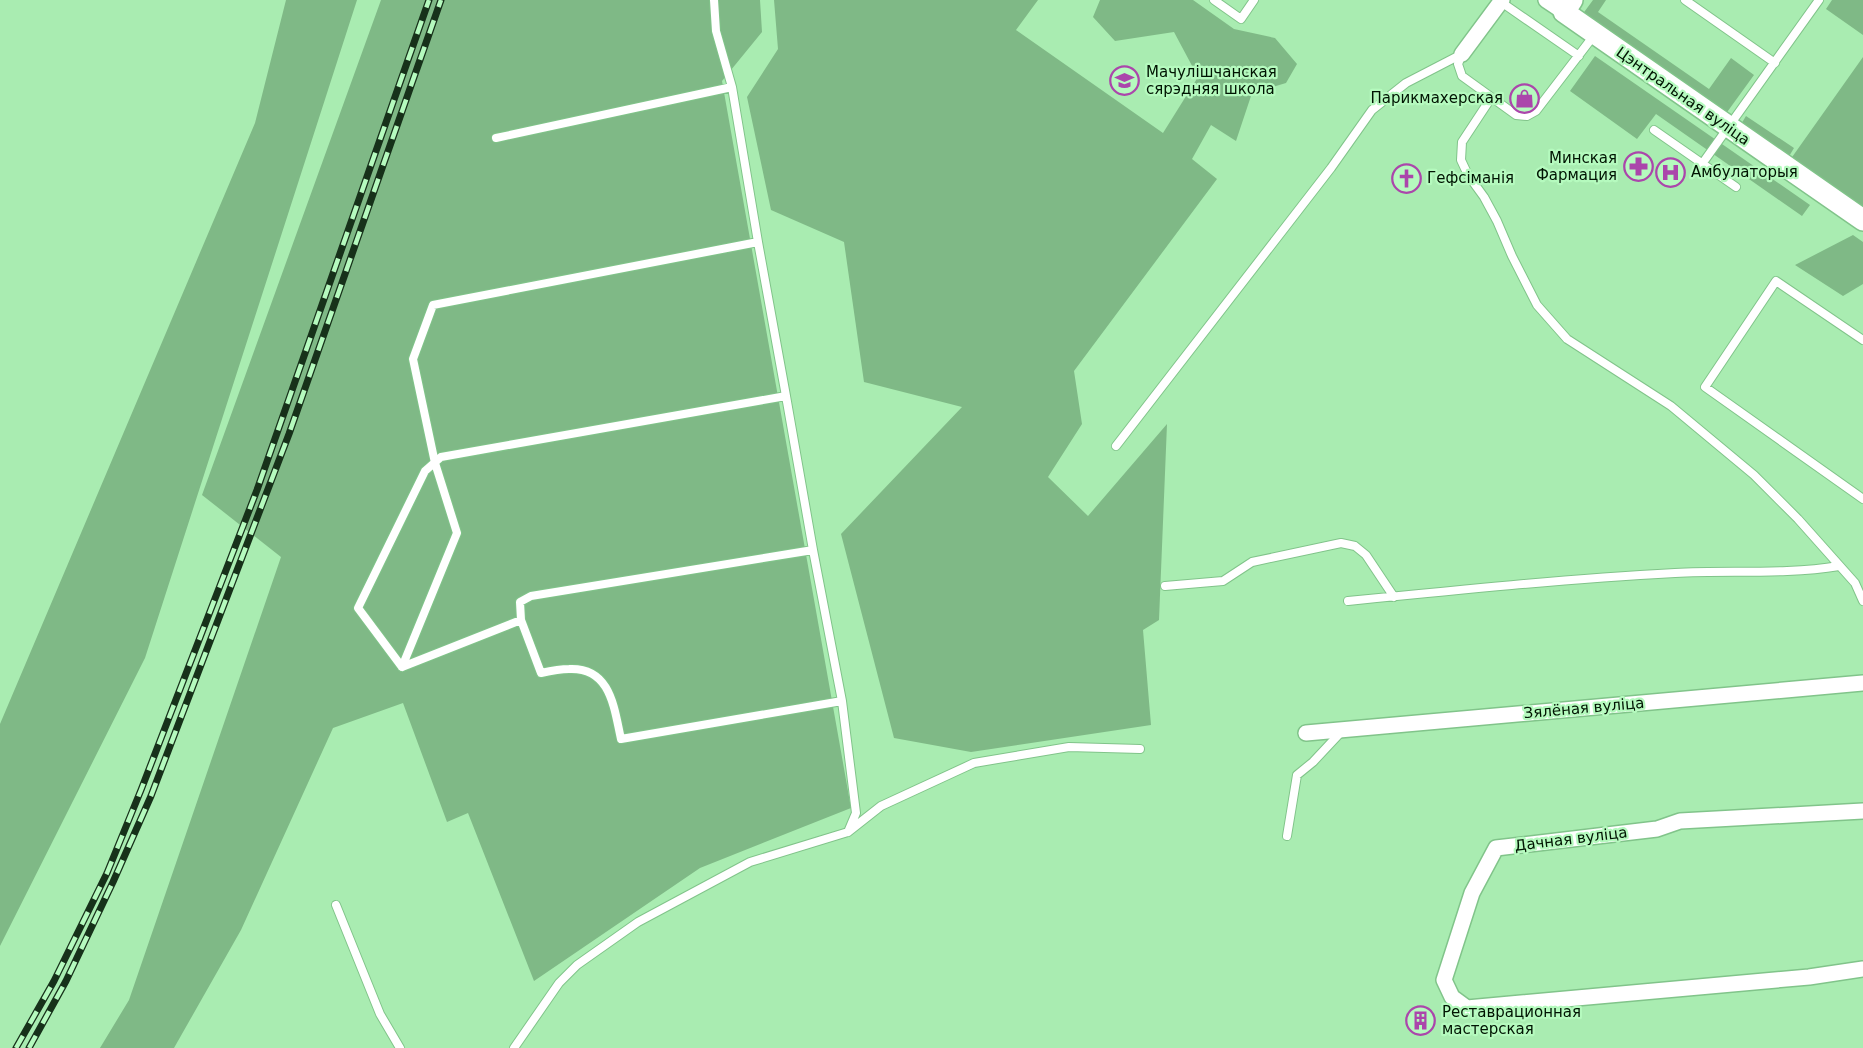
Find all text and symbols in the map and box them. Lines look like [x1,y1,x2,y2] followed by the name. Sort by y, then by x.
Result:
[1613,43,1753,149] street label: Цэнтральная вуліца
[1146,63,1277,98] place label: Мачулішчанская сярэдняя школа
[1109,65,1141,97] school or university icon: Мачулішчанская сярэдняя школа
[1508,82,1540,114] shop icon: Парикмахерская
[1371,89,1503,107] place label: Парикмахерская
[1536,149,1617,184] place label: Минская Фармация
[1622,151,1654,183] pharmacy icon: Минская Фармация
[1654,156,1686,188] hospital icon: Амбулаторыя
[1390,162,1422,194] church icon: Гефсіманія
[1691,163,1798,181] place label: Амбулаторыя
[1427,169,1514,187] place label: Гефсіманія
[1523,694,1645,722] street label: Зялёная вуліца
[1514,823,1628,855] street label: Дачная вуліца
[1442,1003,1581,1038] place label: Реставрационная мастерская
[1405,1005,1437,1037] building icon: Реставрационная мастерская

